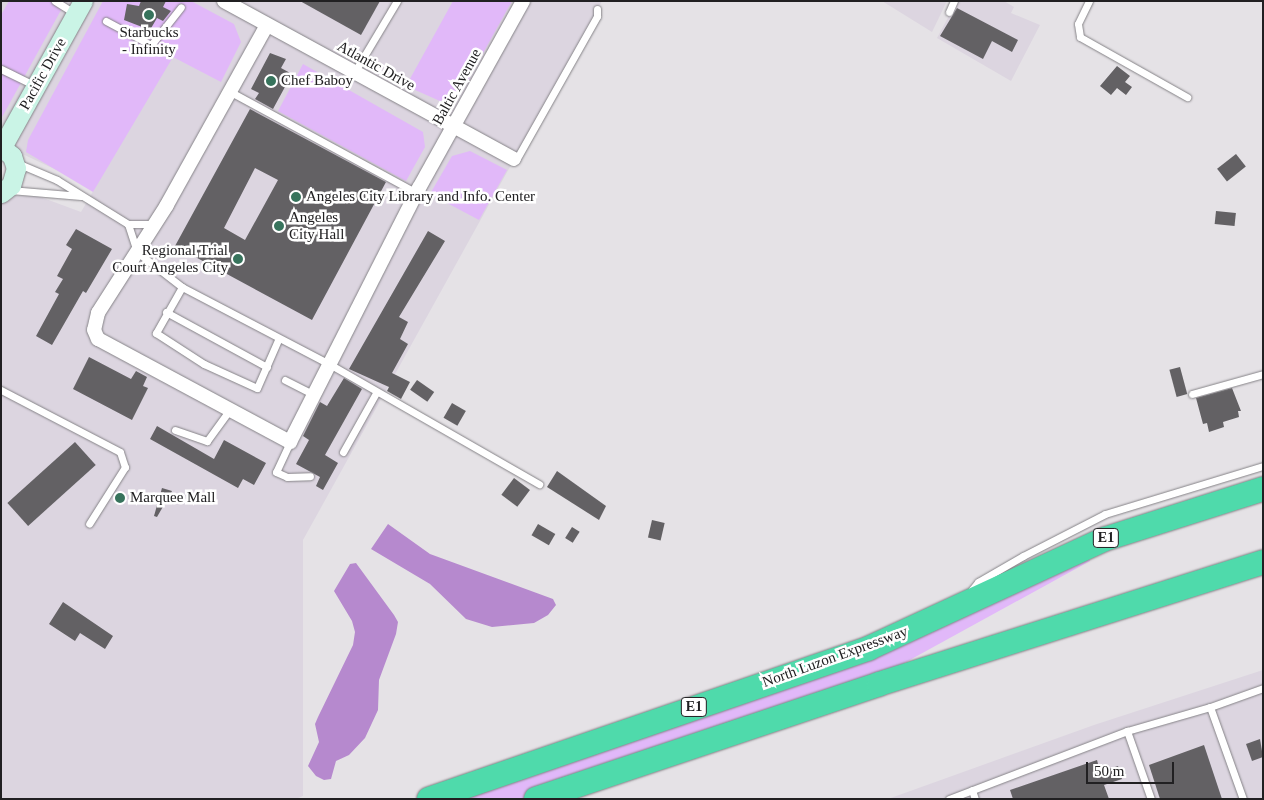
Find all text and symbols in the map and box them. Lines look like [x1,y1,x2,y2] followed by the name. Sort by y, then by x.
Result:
[143,9,155,21] marker: Starbucks - Infinity
[119,23,179,58] place label: Starbucks - Infinity
[16,35,70,113] street label: Pacific Drive
[334,37,418,95] street label: Atlantic Drive
[428,45,486,129] street label: Baltic Avenue
[281,72,353,90] place label: Chef Baboy
[265,75,277,87] marker: Chef Baboy
[306,188,535,206] place label: Angeles City Library and Info. Center
[290,191,302,203] marker: Angeles City Library and Info. Center
[289,208,344,243] place label: Angeles City Hall
[273,220,285,232] marker: Angeles City Hall
[111,241,228,276] place label: Regional Trial Court Angeles City
[232,253,244,265] marker: Regional Trial Court Angeles City
[130,489,215,507] place label: Marquee Mall
[114,492,126,504] marker: Marquee Mall
[1092,526,1120,550] road number: E1
[760,622,910,692] street label: North Luzon Expressway
[680,696,708,719] road number: E1
[1089,752,1176,784] scale bar
[1094,763,1124,779] text: 50 m

